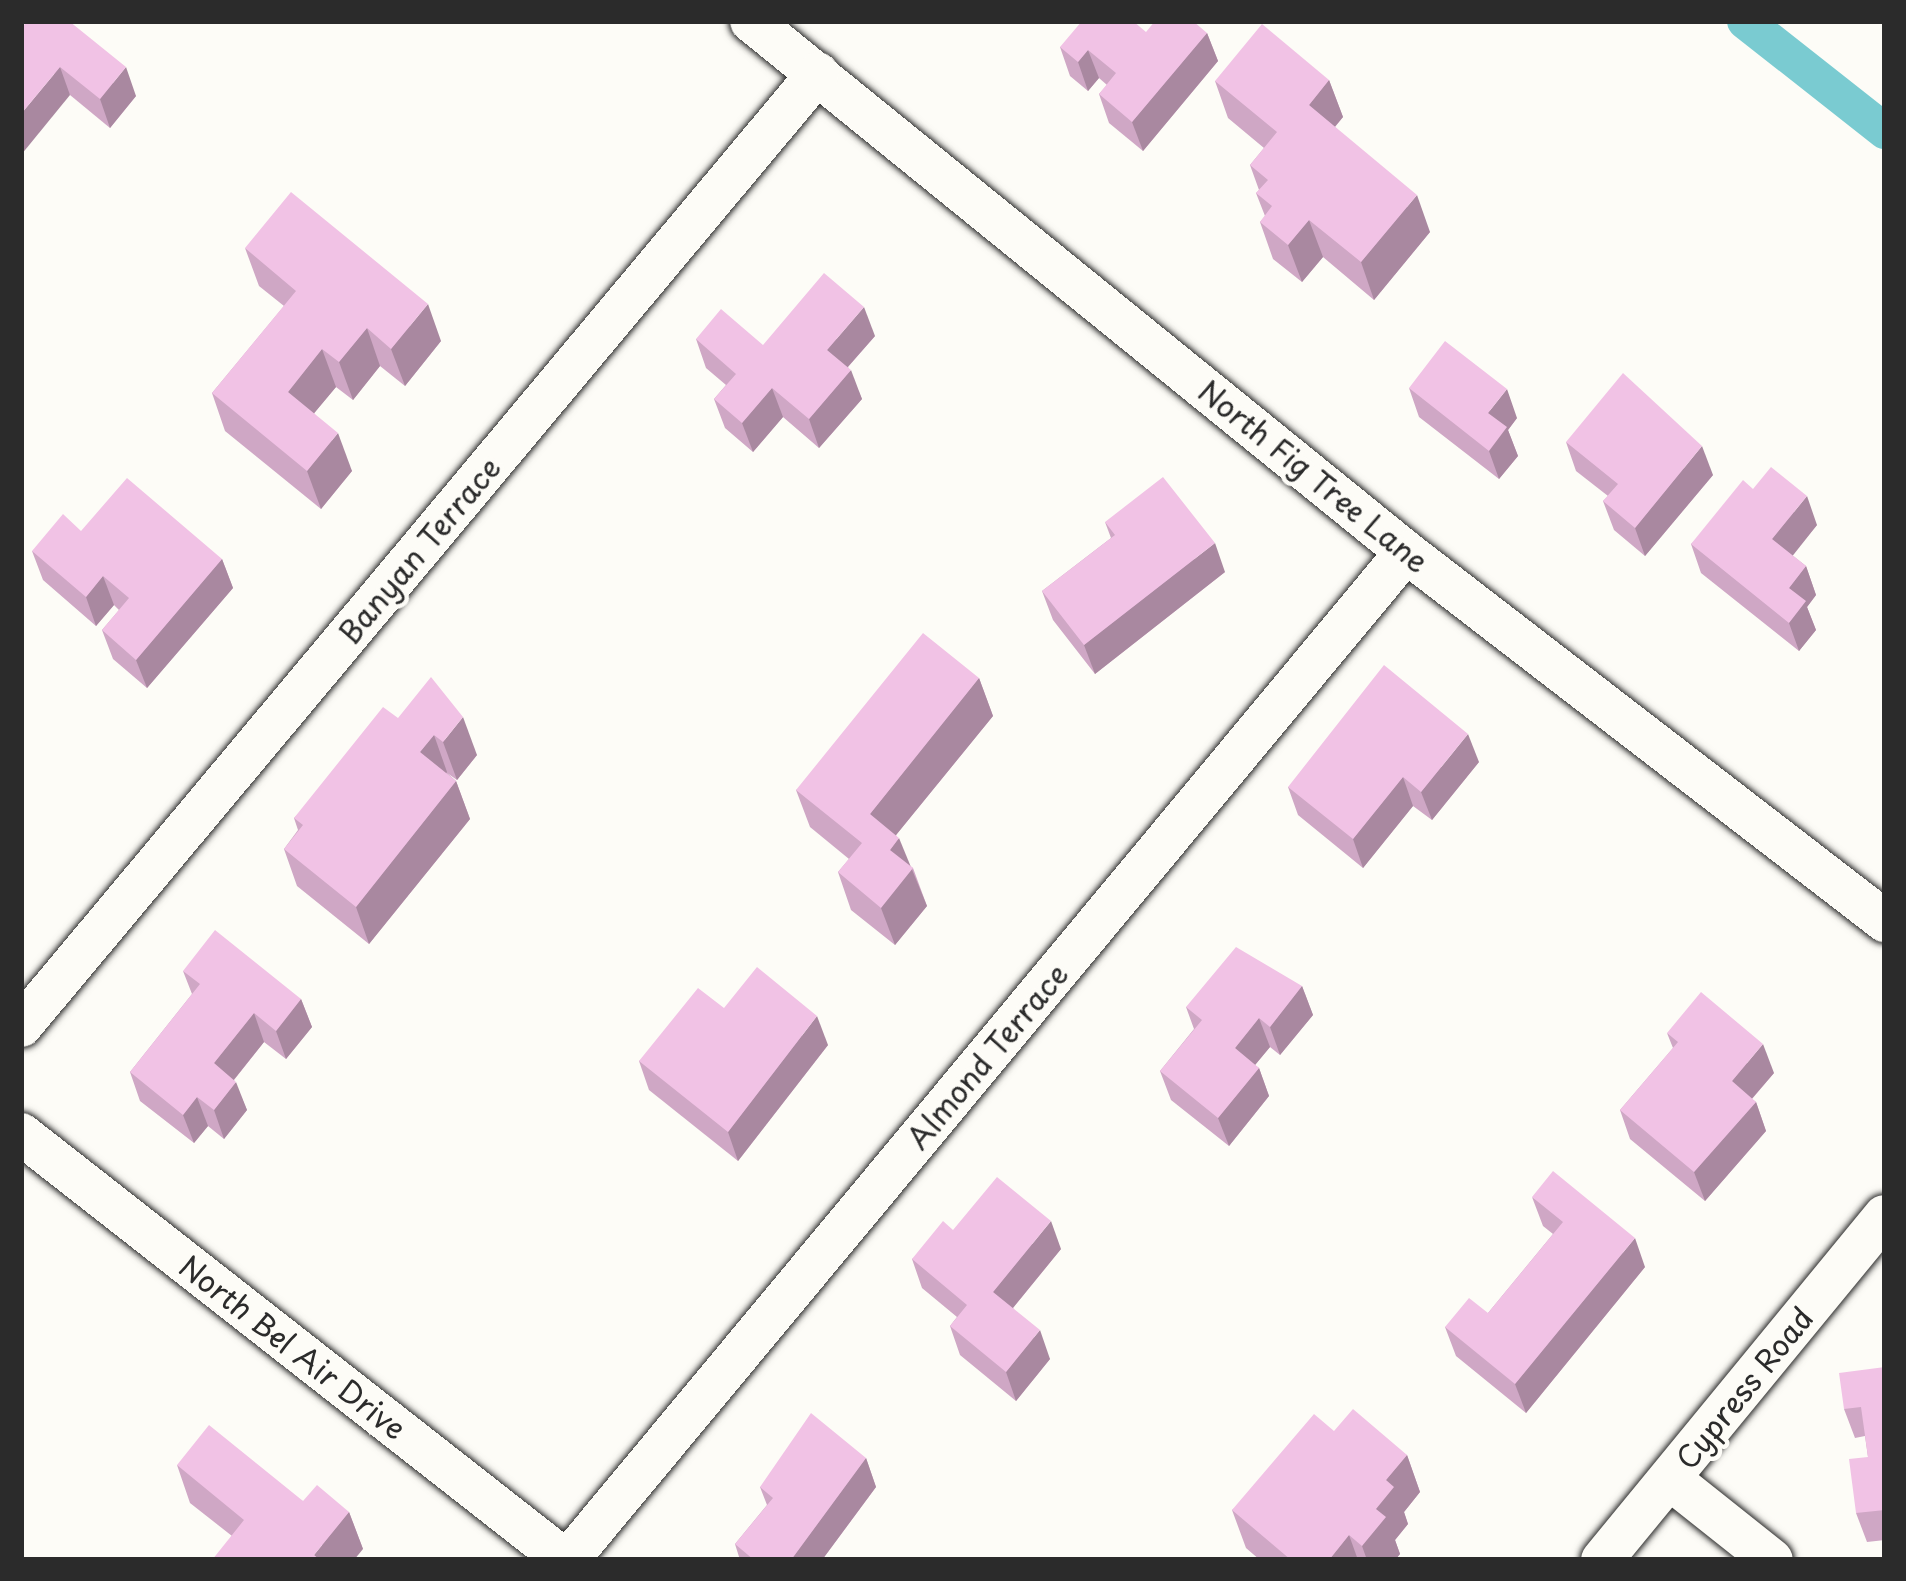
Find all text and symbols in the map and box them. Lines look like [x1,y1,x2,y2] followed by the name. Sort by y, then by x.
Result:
[1190,371,1438,581] street label: North Fig Tree Lane
[331,450,507,650] street label: Banyan Terrace
[899,956,1075,1156] street label: Almond Terrace
[172,1247,414,1447] street label: North Bel Air Drive
[1668,1300,1820,1476] street label: Cypress Road

